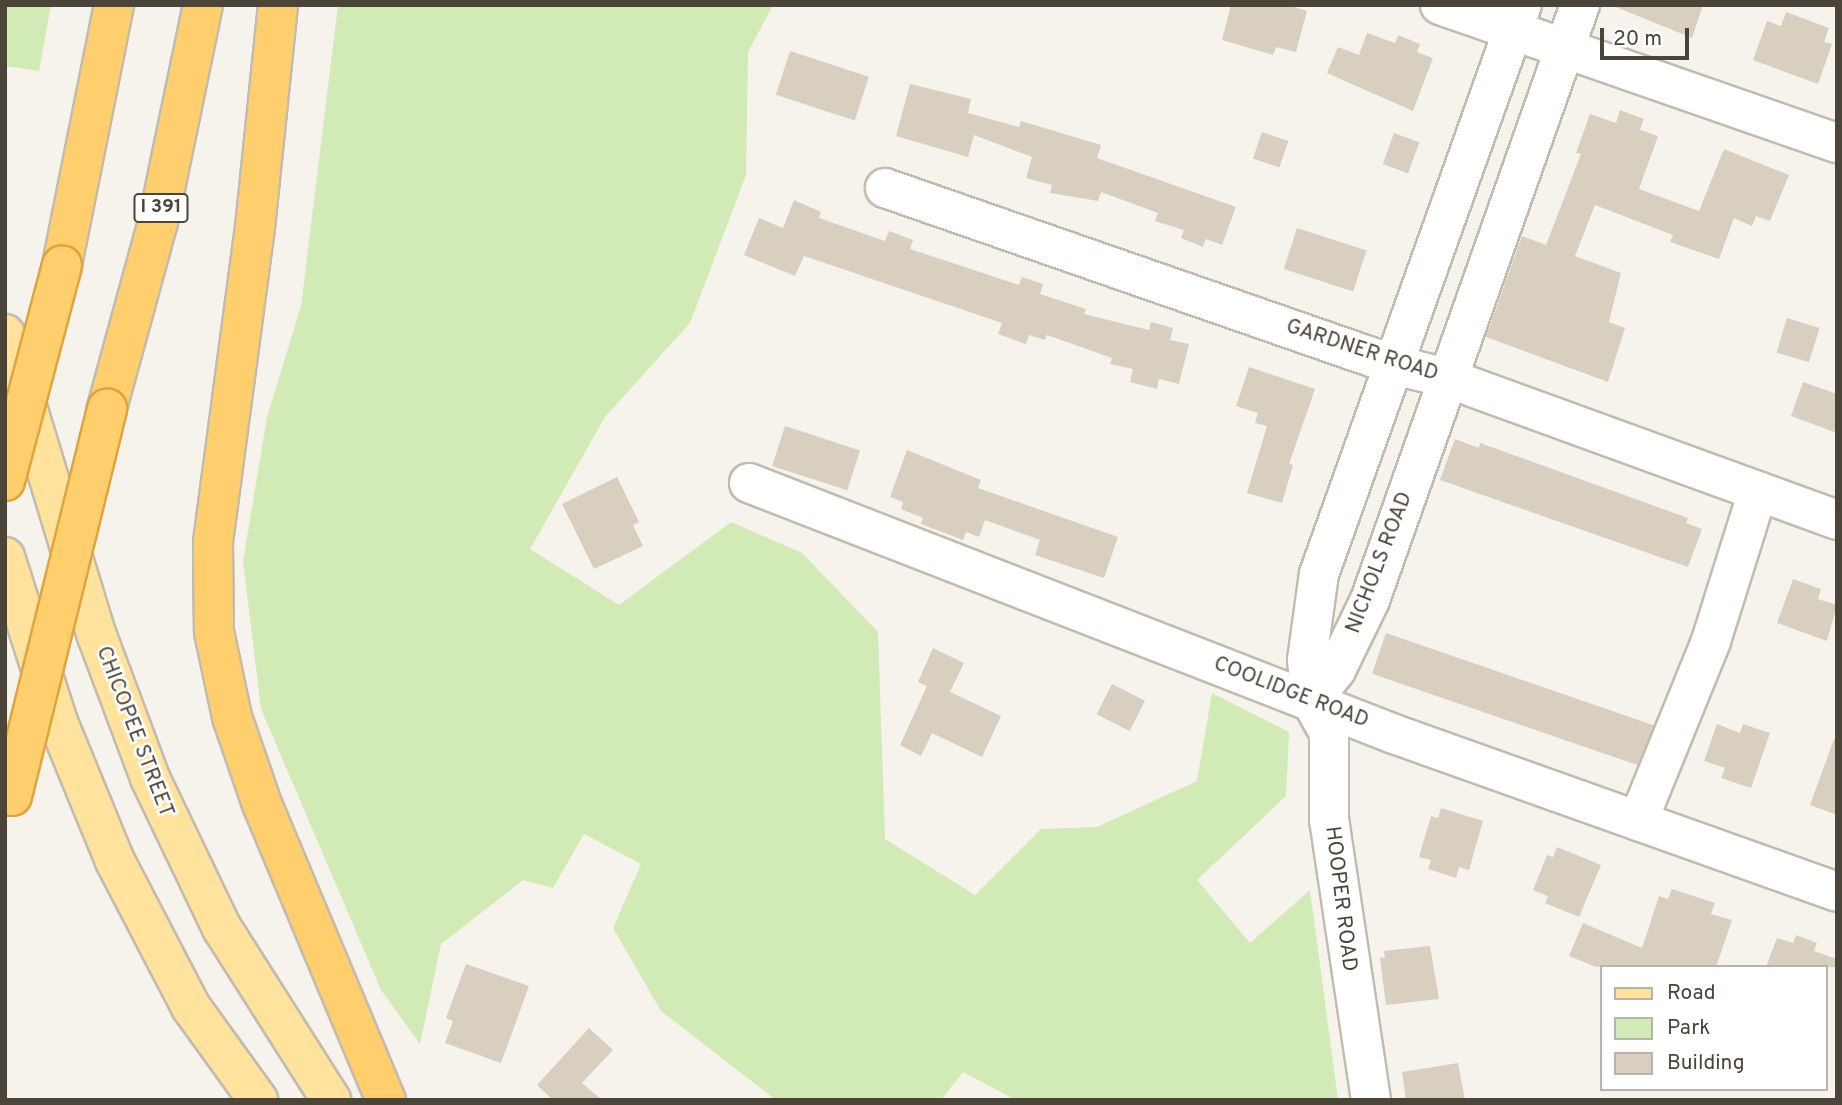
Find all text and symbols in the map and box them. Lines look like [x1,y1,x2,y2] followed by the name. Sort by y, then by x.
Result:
[1604,14,1693,58] scale bar
[1613,26,1662,53] text: 20 m
[133,192,189,224] road number: I 391
[1283,314,1441,388] street label: GARDNER ROAD
[1341,489,1419,637] street label: NICHOLS ROAD
[90,643,178,821] street label: CHICOPEE STREET
[1210,652,1372,734] street label: COOLIDGE ROAD
[1319,825,1361,973] street label: HOOPER ROAD
[1601,965,1828,1091] legend
[1667,980,1716,1007] text: Road
[1667,1015,1710,1042] text: Park
[1667,1050,1745,1077] text: Building

